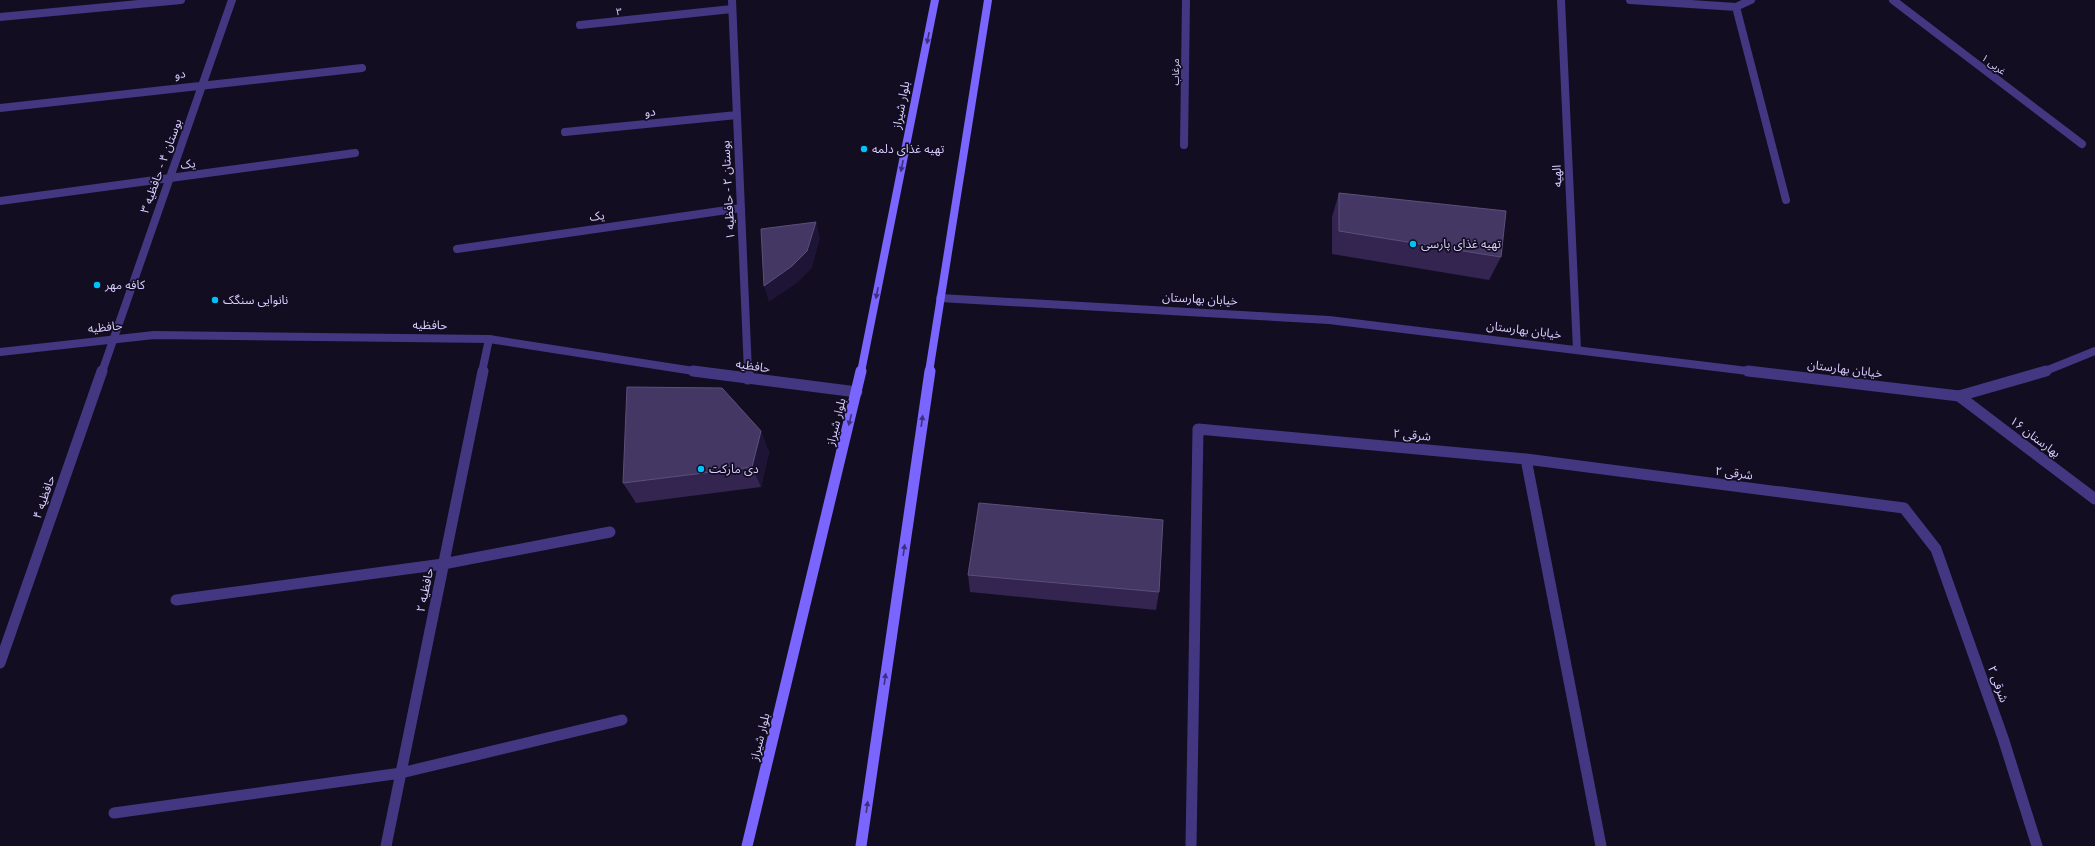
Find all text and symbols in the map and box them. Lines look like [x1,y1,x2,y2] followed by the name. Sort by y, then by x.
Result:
[615,4,623,18] street label: ۳
[924,32,930,44] one-way arrow
[1979,50,2009,78] street label: ۱ غربی
[1168,59,1182,85] street label: مرغاب
[173,64,187,83] street label: دو
[887,79,913,131] street label: بلوار شیراز
[644,102,657,121] street label: دو
[136,116,186,215] street label: بوستان ۴ - حافظیه ۳
[716,140,739,240] street label: بوستان ۲ - حافظیه ۱
[872,140,945,157] place label: تهیه غذای دلمه
[859,144,869,154] marker: تهیه غذای دلمه
[179,154,197,173] street label: یک
[899,160,905,172] one-way arrow
[1548,164,1565,187] street label: الهیه
[588,206,606,225] street label: یک
[1421,235,1501,252] place label: تهیه غذای پارسی
[1408,239,1418,249] marker: تهیه غذای پارسی
[104,276,146,293] place label: کافه مهر
[92,280,102,290] marker: کافه مهر
[873,287,879,299] one-way arrow
[1162,288,1238,309] street label: خیابان بهارستان
[223,291,288,308] place label: نانوایی سنگک
[210,295,220,305] marker: نانوایی سنگک
[87,316,123,337] street label: حافظیه
[412,316,448,333] street label: حافظیه
[1486,316,1563,343] street label: خیابان بهارستان
[735,355,771,376] street label: حافظیه
[1807,355,1884,382] street label: خیابان بهارستان
[821,396,850,448] street label: بلوار شیراز
[2007,412,2064,461] street label: بهارستان ۱۶
[847,415,853,427] one-way arrow
[919,415,925,427] one-way arrow
[1392,424,1432,445] street label: ۲ شرقی
[709,460,759,477] place label: دی مارکت
[1714,462,1754,483] street label: ۲ شرقی
[696,464,706,474] marker: دی مارکت
[28,473,59,521] street label: حافظیه ۴
[901,544,907,556] one-way arrow
[412,566,437,614] street label: حافظیه ۲
[1984,663,2013,705] street label: ۲ شرقی
[882,673,888,685] one-way arrow
[745,711,774,763] street label: بلوار شیراز
[864,801,870,813] one-way arrow

